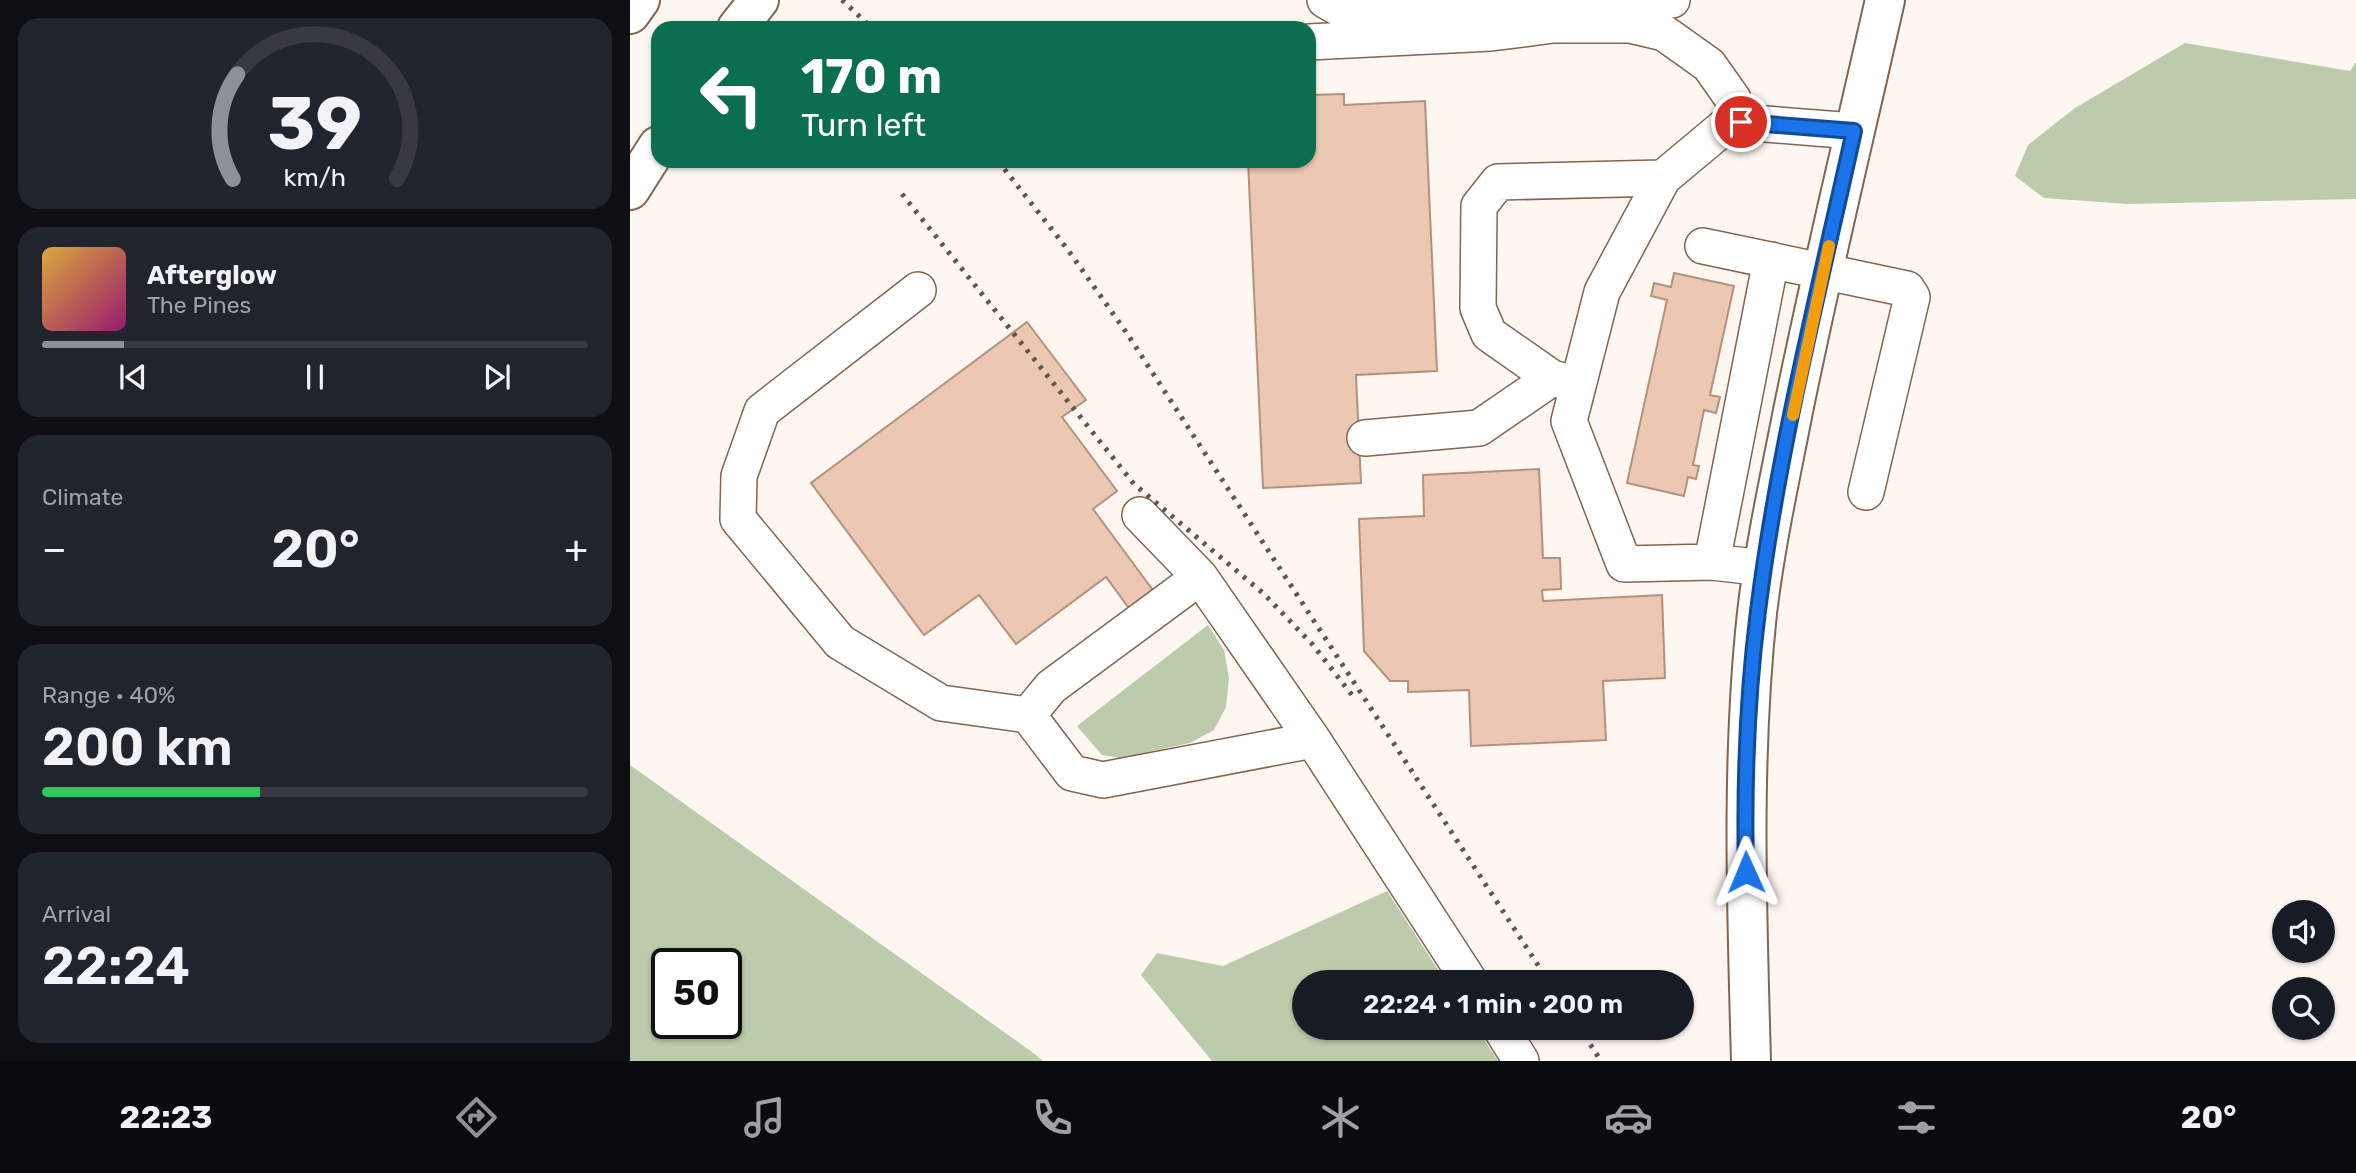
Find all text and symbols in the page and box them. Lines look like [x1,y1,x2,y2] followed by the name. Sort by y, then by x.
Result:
[801,47,942,105] text: 170 m
[686,49,777,140] icon: left
[268,82,362,168] text: 39
[1711,92,1771,152] pin
[1722,103,1760,141] icon: arrive
[801,106,926,144] text: Turn left
[284,163,346,192] text: km/h
[147,260,277,291] text: Afterglow
[147,291,251,319] text: The Pines
[114,358,152,396] icon: previous
[296,358,334,396] icon: pause
[478,358,516,396] icon: next
[42,483,123,511] text: Climate
[271,518,360,580] text: 20°
[42,526,67,572] text: −
[564,526,588,572] text: +
[42,681,176,709] text: Range · 40%
[42,716,233,778] text: 200 km
[1709,835,1783,909] position arrow
[42,900,111,928] text: Arrival
[2272,900,2335,1040] map controls
[2272,900,2335,963] button: sound
[42,935,190,997] text: 22:24
[651,948,742,1039] speed limit sign: 50
[2272,977,2335,1040] button: search
[1363,989,1623,1020] text: 22:24 · 1 min · 200 m
[452,1093,501,1142] icon: directions
[740,1093,789,1142] icon: music
[1028,1093,1077,1142] icon: phone
[1316,1093,1365,1142] icon: climate
[1604,1093,1653,1142] icon: car
[1892,1093,1941,1142] icon: filters
[120,1098,212,1136] text: 22:23
[2181,1098,2236,1136] text: 20°

